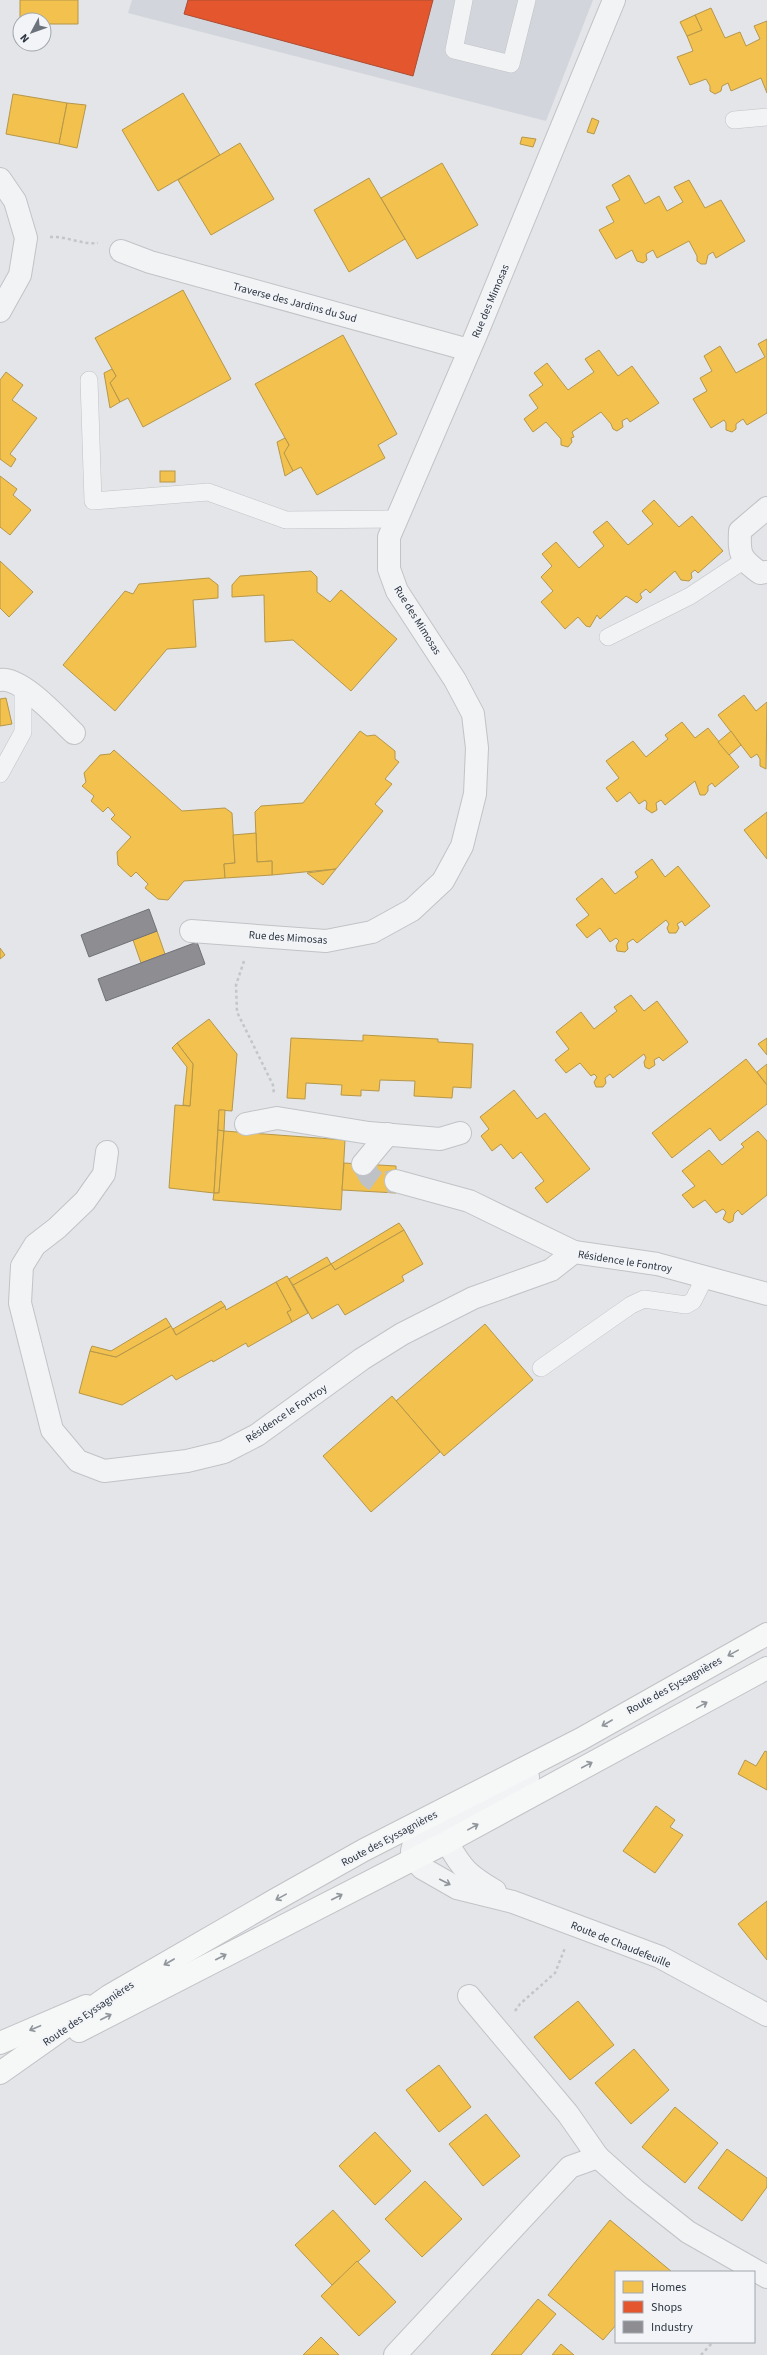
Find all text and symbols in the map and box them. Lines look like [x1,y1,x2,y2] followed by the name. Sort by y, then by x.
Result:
[12,12,52,52] north arrow
[17,31,33,46] text: N
[468,262,513,340] street label: Rue des Mimosas
[231,279,359,326] street label: Traverse des Jardins du Sud
[390,583,445,658] street label: Rue des Mimosas
[248,927,328,948] street label: Rue des Mimosas
[577,1247,673,1276] street label: Résidence le Fontroy
[243,1381,330,1446] street label: Résidence le Fontroy
[727,1649,739,1657] one-way arrow
[624,1653,725,1718] street label: Route des Eyssagnières
[696,1700,708,1708] one-way arrow
[601,1720,613,1728] one-way arrow
[581,1761,593,1768] one-way arrow
[339,1807,440,1870] street label: Route des Eyssagnières
[467,1823,479,1830] one-way arrow
[438,1879,450,1886] one-way arrow
[275,1893,287,1901] one-way arrow
[330,1893,342,1901] one-way arrow
[569,1918,674,1972] street label: Route de Chaudefeuille
[215,1953,227,1961] one-way arrow
[163,1958,175,1966] one-way arrow
[40,1977,137,2049] street label: Route des Eyssagnières
[100,2013,112,2021] one-way arrow
[30,2025,42,2032] one-way arrow
[615,2271,755,2343] legend
[651,2279,686,2296] text: Homes
[651,2299,682,2316] text: Shops
[651,2319,693,2336] text: Industry

